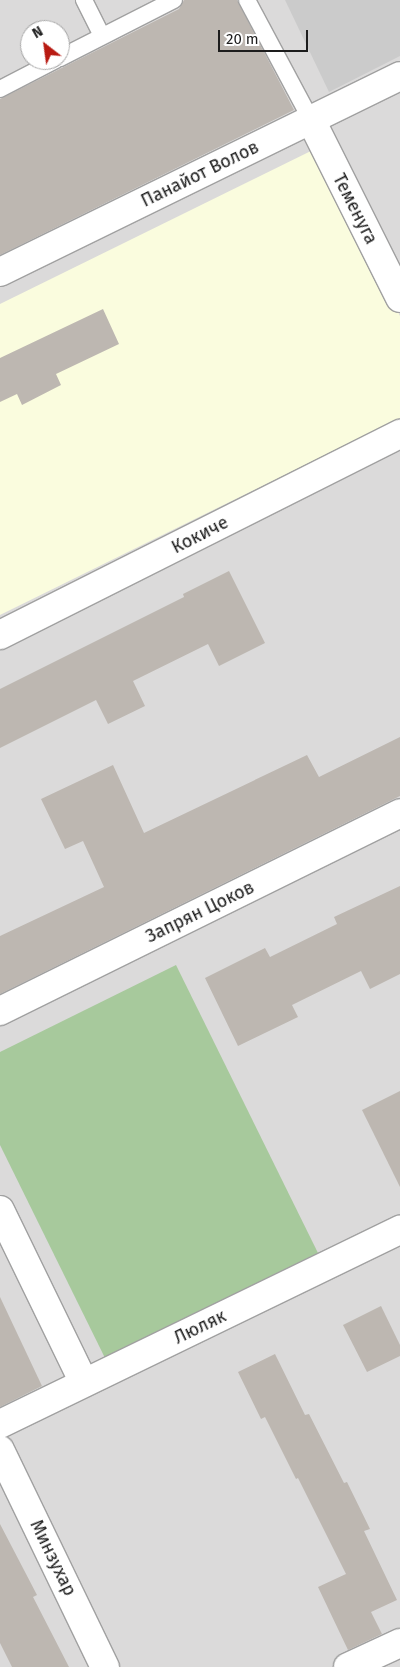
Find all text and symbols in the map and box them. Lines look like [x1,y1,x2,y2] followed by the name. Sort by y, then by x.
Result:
[20,20,70,70] north arrow
[220,20,310,52] scale bar
[29,23,46,42] text: N
[226,30,259,48] text: 20 m
[138,136,262,212] street label: Панайот Волов
[328,170,382,248] street label: Теменуга
[168,512,232,558] street label: Кокиче
[142,876,258,948] street label: Запрян Цоков
[170,1305,230,1349] street label: Люляк
[25,1516,81,1600] street label: Минзухар

